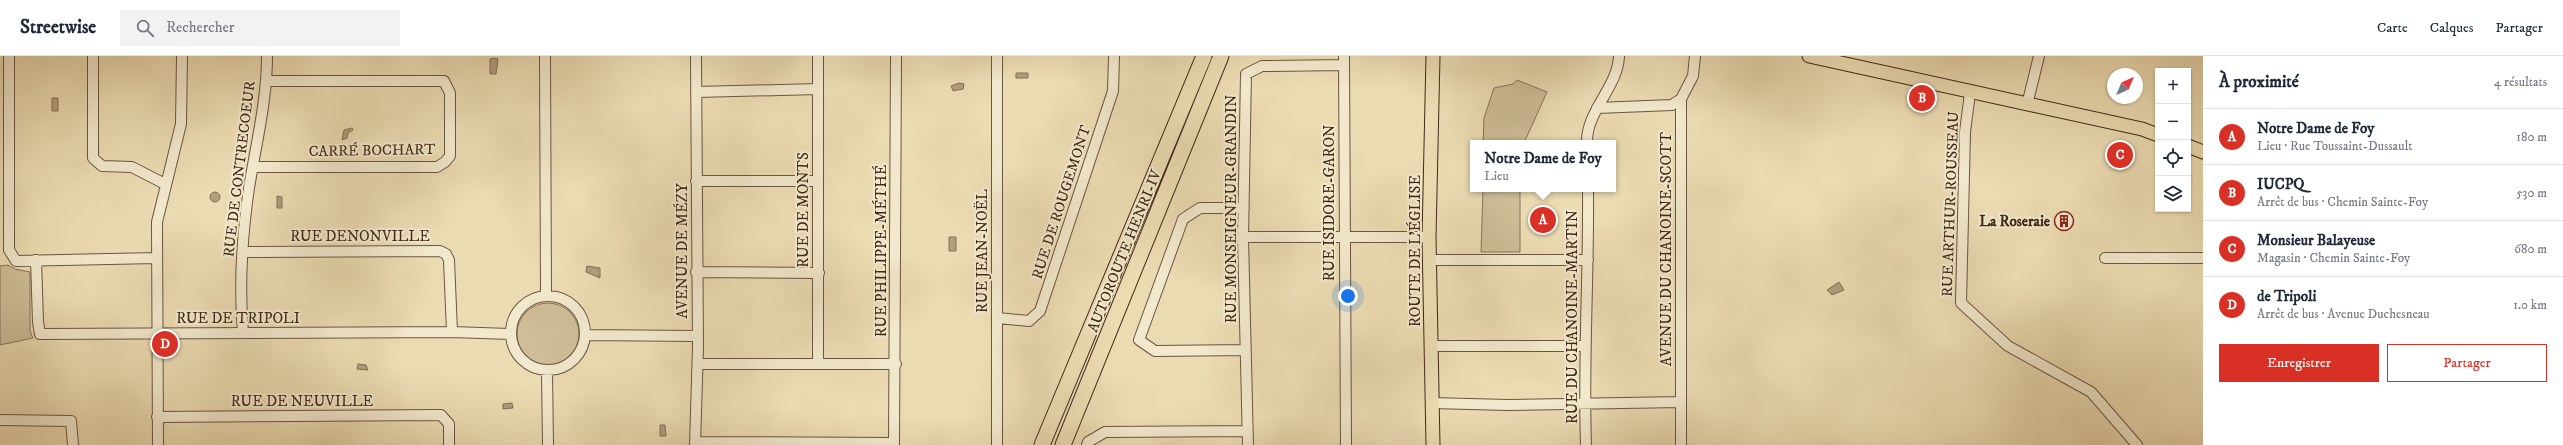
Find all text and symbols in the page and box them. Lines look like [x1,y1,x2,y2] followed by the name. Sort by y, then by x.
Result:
[120,10,400,46] search box
[20,16,96,39] text: Streetwise
[134,17,156,39] icon: search
[166,18,234,37] text: Rechercher
[2377,19,2408,37] text: Carte
[2430,19,2473,37] text: Calques
[2495,19,2543,37] text: Partager
[2107,68,2143,104] north arrow
[2155,68,2191,212] map controls
[2155,68,2191,104] button: +
[2219,71,2299,93] text: À proximité
[2494,74,2547,90] text: 4 résultats
[219,80,260,258] street label: RUE DE CONTRECOEUR
[1909,83,1935,113] pin: B
[1222,95,1241,323] street label: RUE MONSEIGNEUR-GRANDIN
[2155,104,2191,140] button: −
[1938,111,1963,297] street label: RUE ARTHUR-ROUSSEAU
[2257,119,2374,138] text: Notre Dame de Foy
[1028,122,1096,282] street label: RUE DE ROUGEMONT
[1320,125,1339,281] street label: RUE ISIDORE-GARON
[2228,129,2236,145] text: A
[2516,129,2547,145] text: 180 m
[1657,131,1676,366] street label: AVENUE DU CHANOINE-SCOTT
[2257,138,2412,154] text: Lieu · Rue Toussaint-Dussault
[308,140,436,161] street label: CARRÉ BOCHART
[1470,140,1616,192] popup
[2107,140,2133,170] pin: C
[2155,140,2191,176] button: locate
[1484,149,1602,168] text: Notre Dame de Foy
[794,152,813,268] street label: RUE DE MONTS
[872,164,891,337] street label: RUE PHILIPPE-MÉTHÉ
[1083,167,1166,335] street label: AUTOROUTE HENRI-IV
[1484,168,1509,184] text: Lieu
[1406,175,1425,327] street label: ROUTE DE L'ÉGLISE
[2257,175,2304,194] text: IUCPQ
[2155,176,2191,212] button: layers
[673,183,692,319] street label: AVENUE DE MÉZY
[2228,185,2236,201] text: B
[2516,185,2547,201] text: 530 m
[973,189,992,313] street label: RUE JEAN-NOËL
[2257,194,2428,210] text: Arrêt de bus · Chemin Sainte-Foy
[1530,205,1556,235] pin: A
[1563,210,1582,424] street label: RUE DU CHANOINE-MARTIN
[2053,210,2075,232] building icon: La Roseraie
[1979,212,2051,231] place label: La Roseraie
[290,227,430,246] street label: RUE DENONVILLE
[2257,231,2375,250] text: Monsieur Balayeuse
[2228,241,2236,257] text: C
[2514,241,2547,257] text: 680 m
[2257,250,2410,266] text: Magasin · Chemin Sainte-Foy
[1338,286,1358,306] your location
[2257,287,2316,306] text: de Tripoli
[2227,297,2237,313] text: D
[2513,297,2547,313] text: 1.0 km
[2257,306,2430,322] text: Arrêt de bus · Avenue Duchesneau
[176,309,300,328] street label: RUE DE TRIPOLI
[152,329,178,359] pin: D
[2219,344,2379,382] button: Enregistrer
[2387,344,2547,382] button: Partager
[231,392,374,411] street label: RUE DE NEUVILLE

